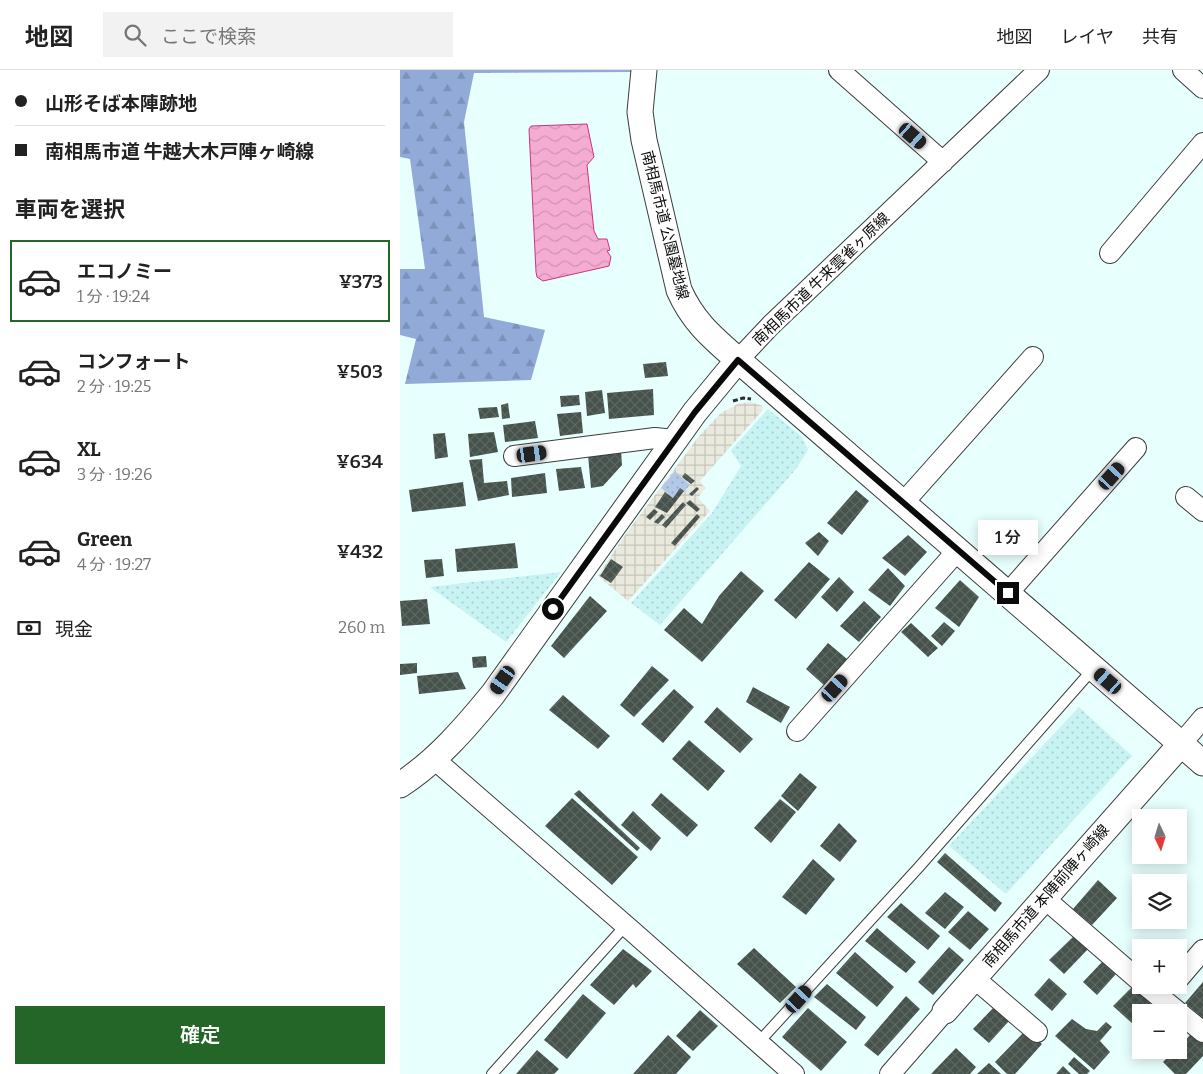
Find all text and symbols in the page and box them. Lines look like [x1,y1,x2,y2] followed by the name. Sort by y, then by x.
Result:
[103,12,453,57] search box
[121,21,149,49] icon: search
[25,23,73,51] text: 地図
[161,25,256,48] text: ここで検索
[997,26,1033,48] text: 地図
[1061,26,1114,48] text: レイヤ
[1142,26,1178,48] text: 共有
[45,92,197,115] text: 山形そば本陣跡地
[896,120,929,152] car
[45,140,314,163] text: 南相馬市道 牛越大木戸陣ヶ崎線
[638,149,692,301] street label: 南相馬市道 公園墓地線
[15,196,125,223] text: 車両を選択
[749,209,893,349] street label: 南相馬市道 牛来雲雀ヶ原線
[17,259,62,304] icon: car
[77,260,172,283] text: エコノミー
[339,270,383,293] text: ¥373
[77,287,150,306] text: 1 分 · 19:24
[17,349,62,394] icon: car
[77,350,190,373] text: コンフォート
[337,360,383,383] text: ¥503
[77,377,151,396] text: 2 分 · 19:25
[77,438,101,461] text: XL
[17,439,62,484] icon: car
[516,444,547,464] car
[336,450,383,473] text: ¥634
[1096,460,1127,492] car
[77,465,152,484] text: 3 分 · 19:26
[978,520,1038,556] callout: 1 分
[77,528,132,551] text: Green
[995,528,1021,547] text: 1 分
[17,529,62,574] icon: car
[337,540,383,563] text: ¥432
[77,555,151,574] text: 4 分 · 19:27
[997,582,1019,604] route end
[542,598,564,620] route start
[15,614,43,642] icon: cash
[55,618,93,641] text: 現金
[338,618,385,637] text: 260 m
[488,663,517,697] car
[1091,665,1124,697] car
[819,672,850,704] car
[1132,809,1188,864] north arrow
[1132,809,1187,1059] map controls
[979,821,1113,971] street label: 南相馬市道 本陣前陣ヶ崎線
[1132,874,1187,929] button: layers
[1132,939,1187,994] button: +
[783,983,814,1015] car
[1132,1004,1187,1059] button: −
[15,1006,385,1064] button: 確定

